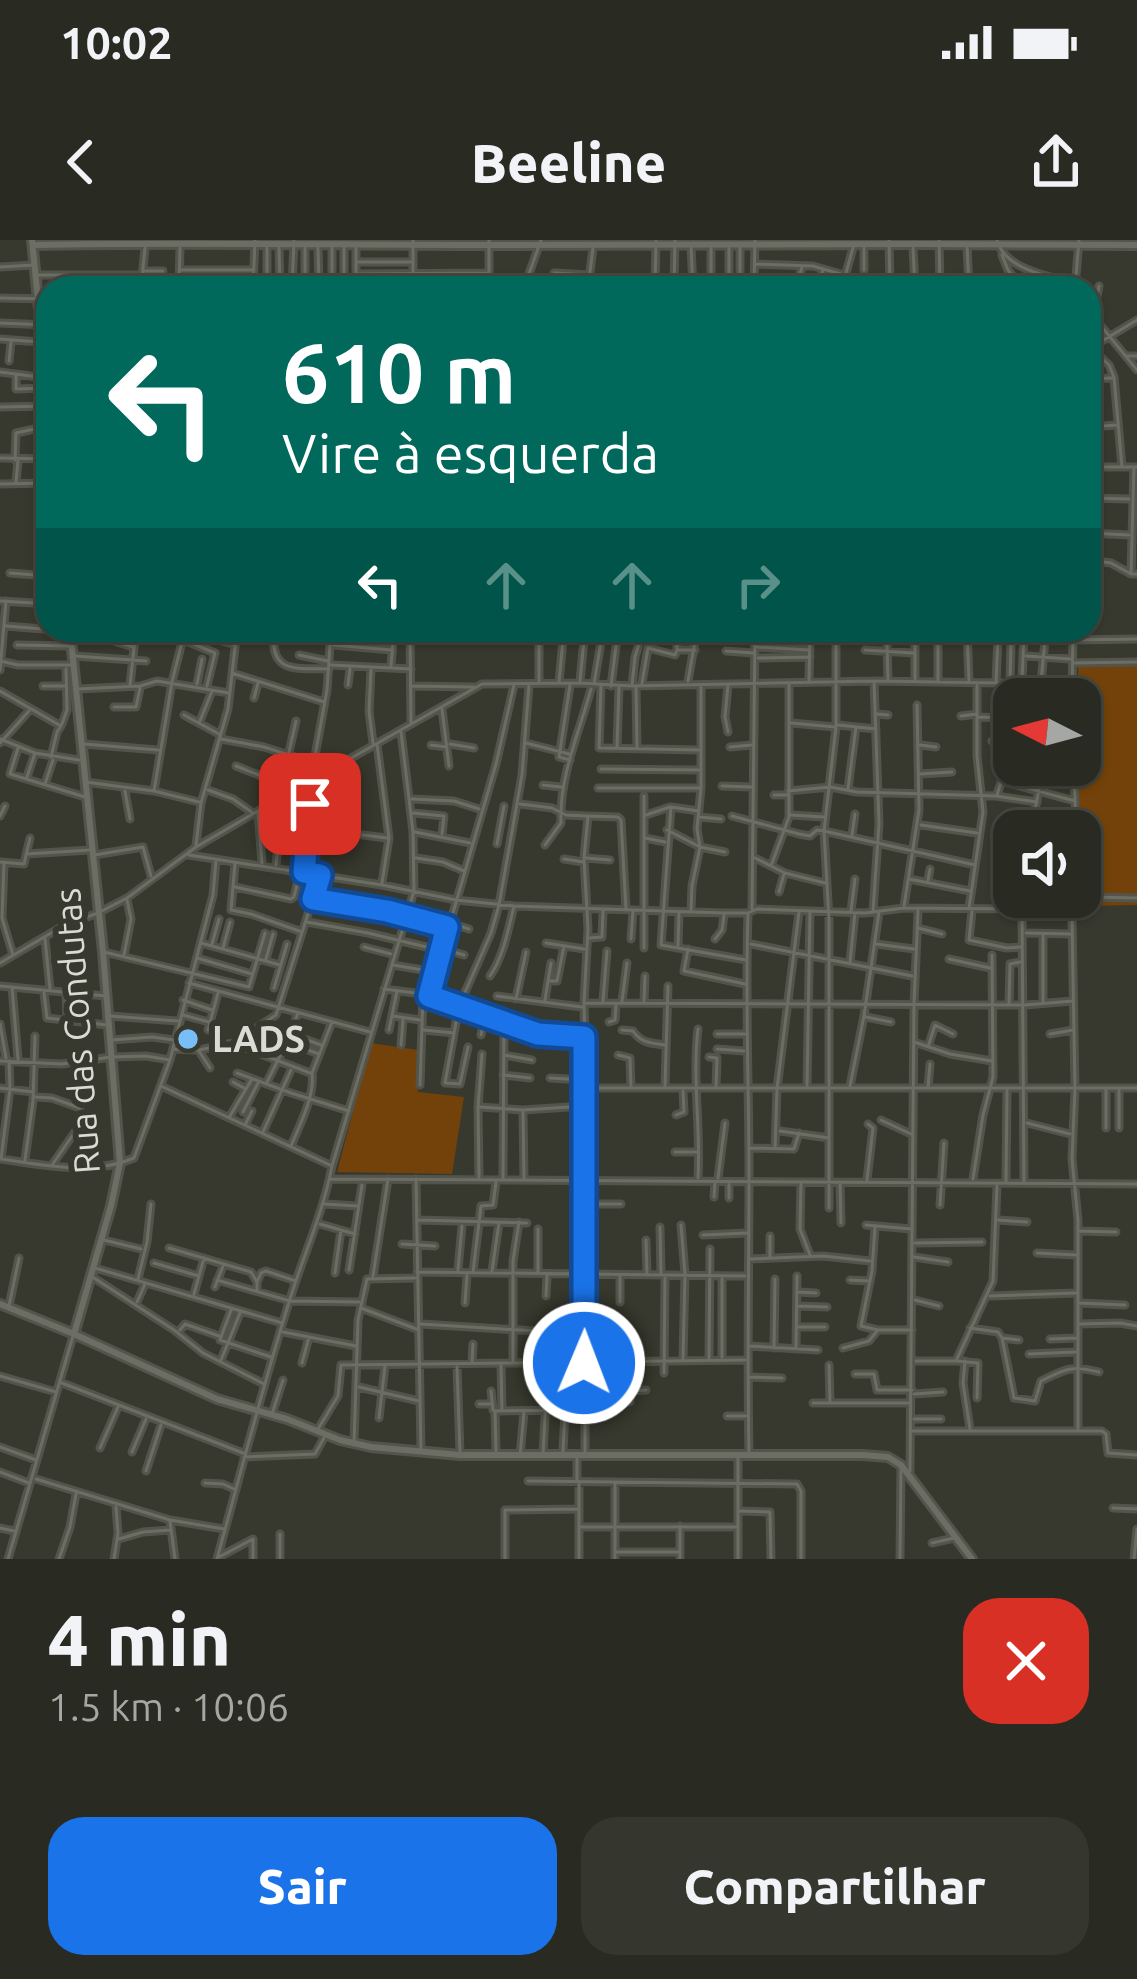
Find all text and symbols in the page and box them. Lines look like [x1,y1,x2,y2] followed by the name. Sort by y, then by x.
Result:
[60,17,173,68] text: 10:02
[48,129,114,195] icon: back
[1023,129,1089,195] icon: share
[471,132,666,192] text: Beeline
[84,324,240,480] icon: left
[282,325,516,419] text: 610 m
[282,423,659,483] text: Vire à esquerda
[347,552,413,618] icon: left
[473,552,539,618] icon: ahead
[599,552,665,618] icon: ahead
[725,552,791,618] icon: right
[993,678,1101,786] north arrow
[993,678,1101,918] map controls
[259,753,361,855] pin
[277,771,343,837] icon: arrive
[993,810,1101,918] button: sound
[46,887,107,1175] street label: Rua das Condutas
[212,1018,305,1059] place label: LADS
[175,1026,201,1052] marker: LADS
[521,1300,647,1426] position arrow
[963,1598,1089,1724] button: close
[48,1599,231,1680] text: 4 min
[48,1685,289,1728] text: 1.5 km · 10:06
[48,1817,557,1955] button: Sair
[581,1817,1089,1955] button: Compartilhar

